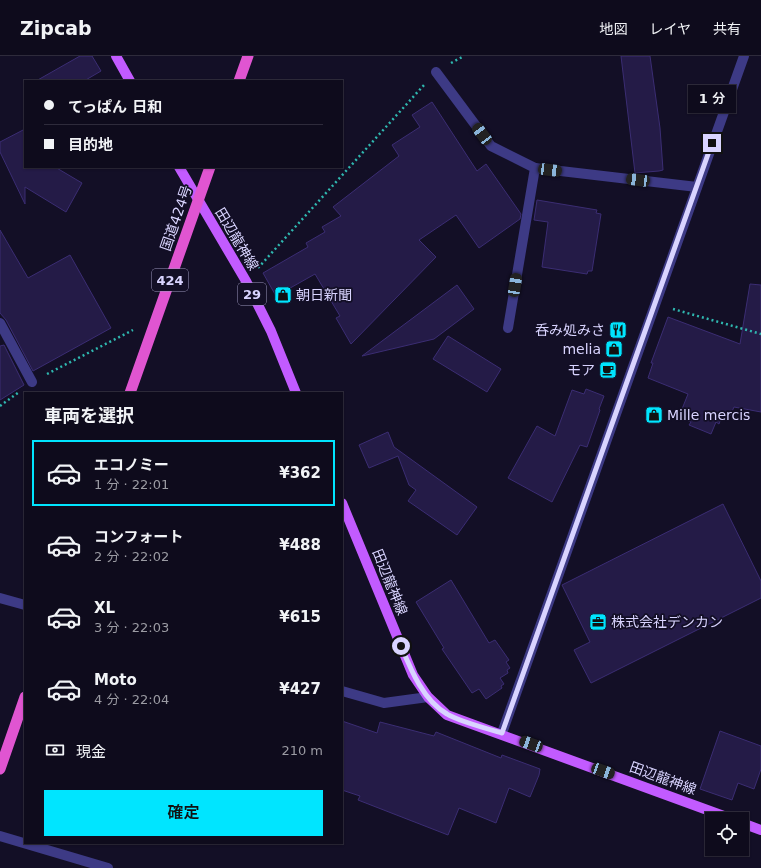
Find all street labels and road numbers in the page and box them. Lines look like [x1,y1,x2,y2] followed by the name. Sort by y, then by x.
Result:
[157,183,195,253] street label: 国道424号
[212,205,262,273] street label: 田辺龍神線
[152,269,188,291] road number: 424
[238,283,266,305] road number: 29
[369,547,411,617] street label: 田辺龍神線
[627,759,699,797] street label: 田辺龍神線

